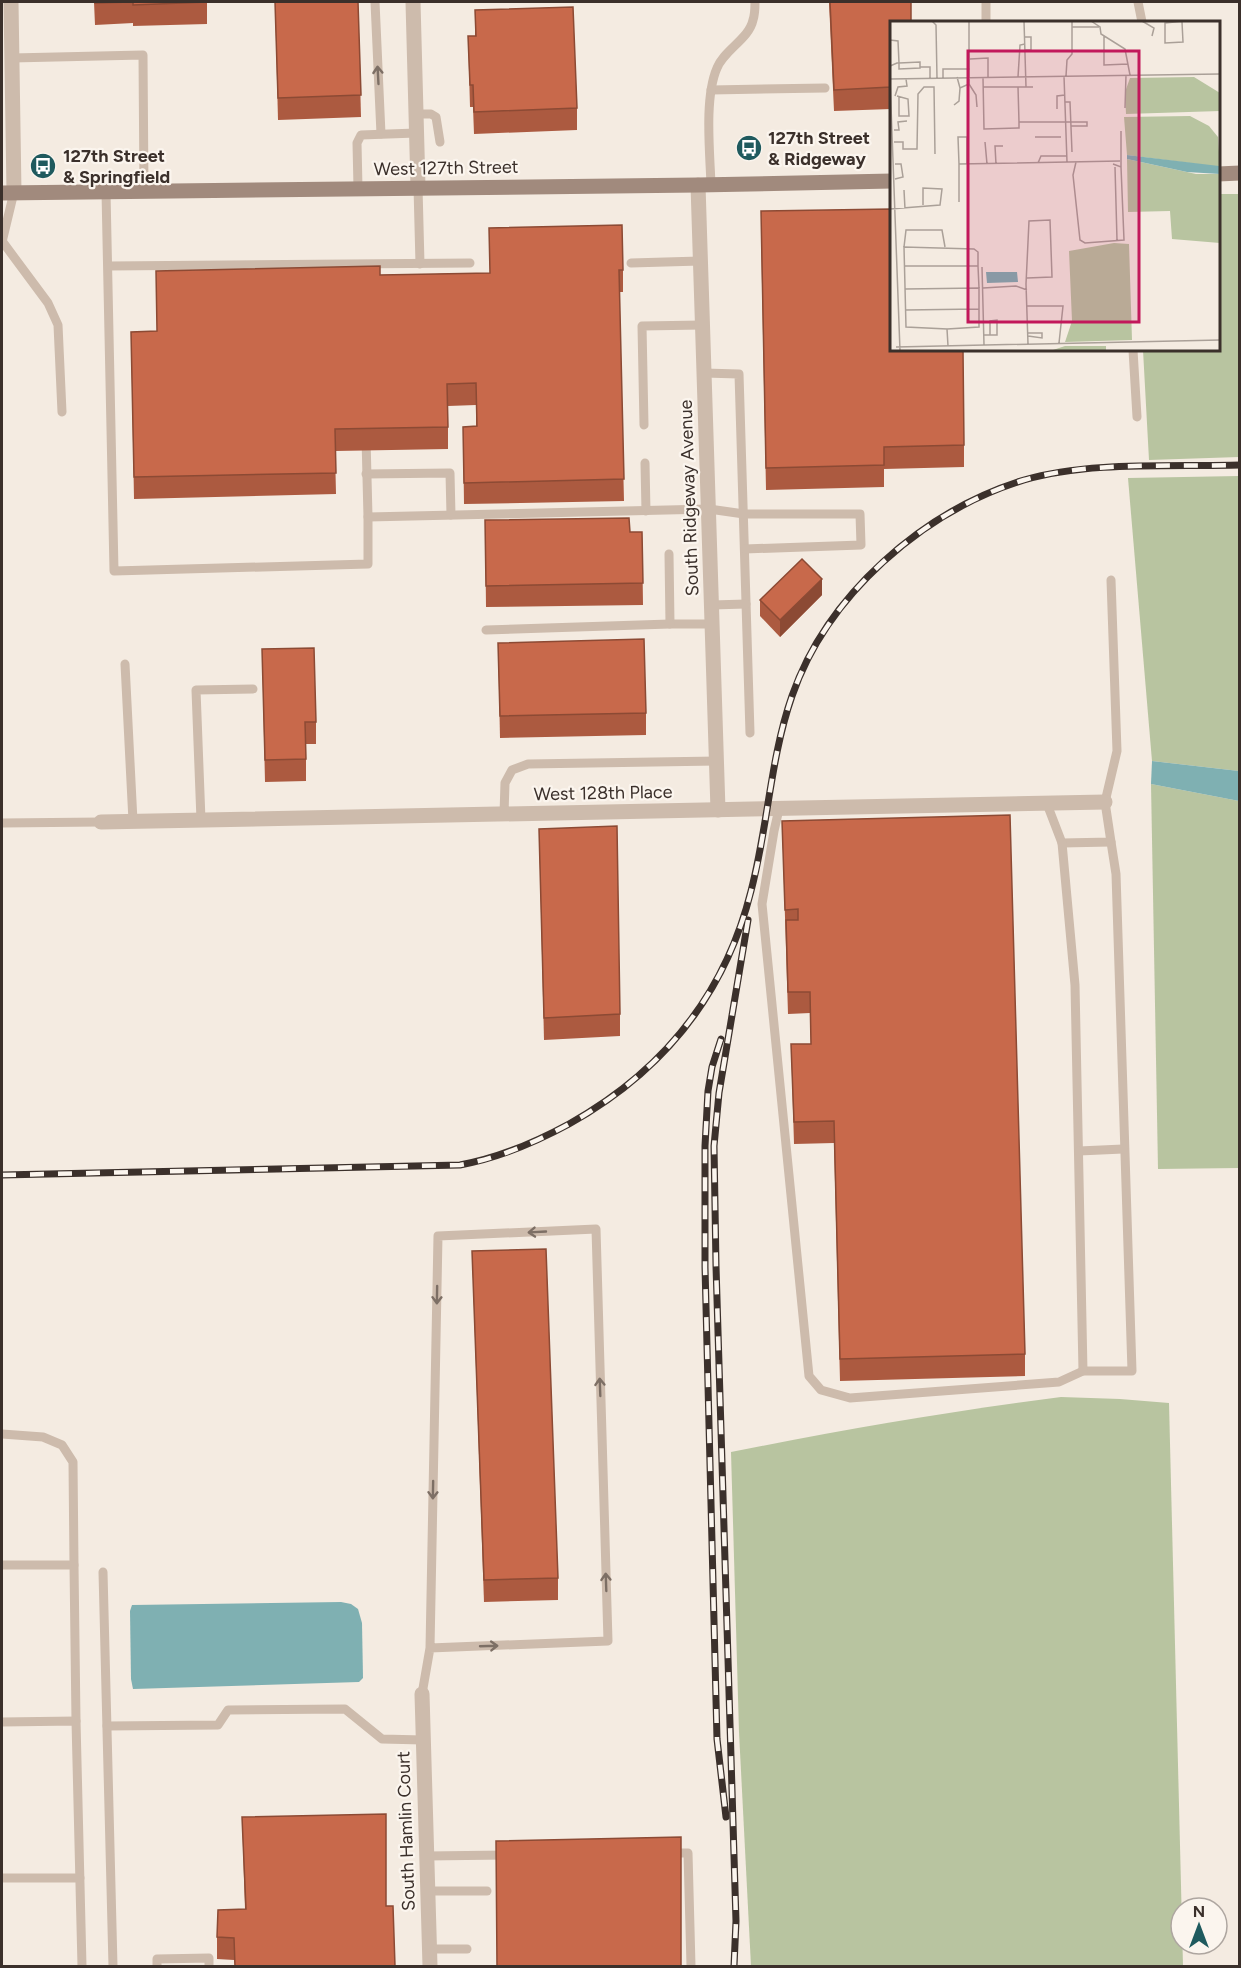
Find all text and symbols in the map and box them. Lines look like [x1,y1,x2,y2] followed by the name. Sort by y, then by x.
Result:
[890,21,1220,351] inset map
[373,66,384,86] one-way arrow
[768,127,870,170] place label: 127th Street & Ridgeway
[734,133,764,163] bus stop icon: 127th Street & Ridgeway
[63,145,170,188] place label: 127th Street & Springfield
[28,151,58,181] bus stop icon: 127th Street & Springfield
[373,156,519,180] street label: West 127th Street
[675,399,703,597] street label: South Ridgeway Avenue
[533,781,673,805] street label: West 128th Place
[528,1226,548,1238] one-way arrow
[431,1284,443,1304] one-way arrow
[595,1378,606,1398] one-way arrow
[428,1479,439,1499] one-way arrow
[600,1573,612,1593] one-way arrow
[478,1640,498,1651] one-way arrow
[392,1751,420,1911] street label: South Hamlin Court
[1169,1896,1229,1956] north arrow
[1193,1902,1205,1921] text: N

